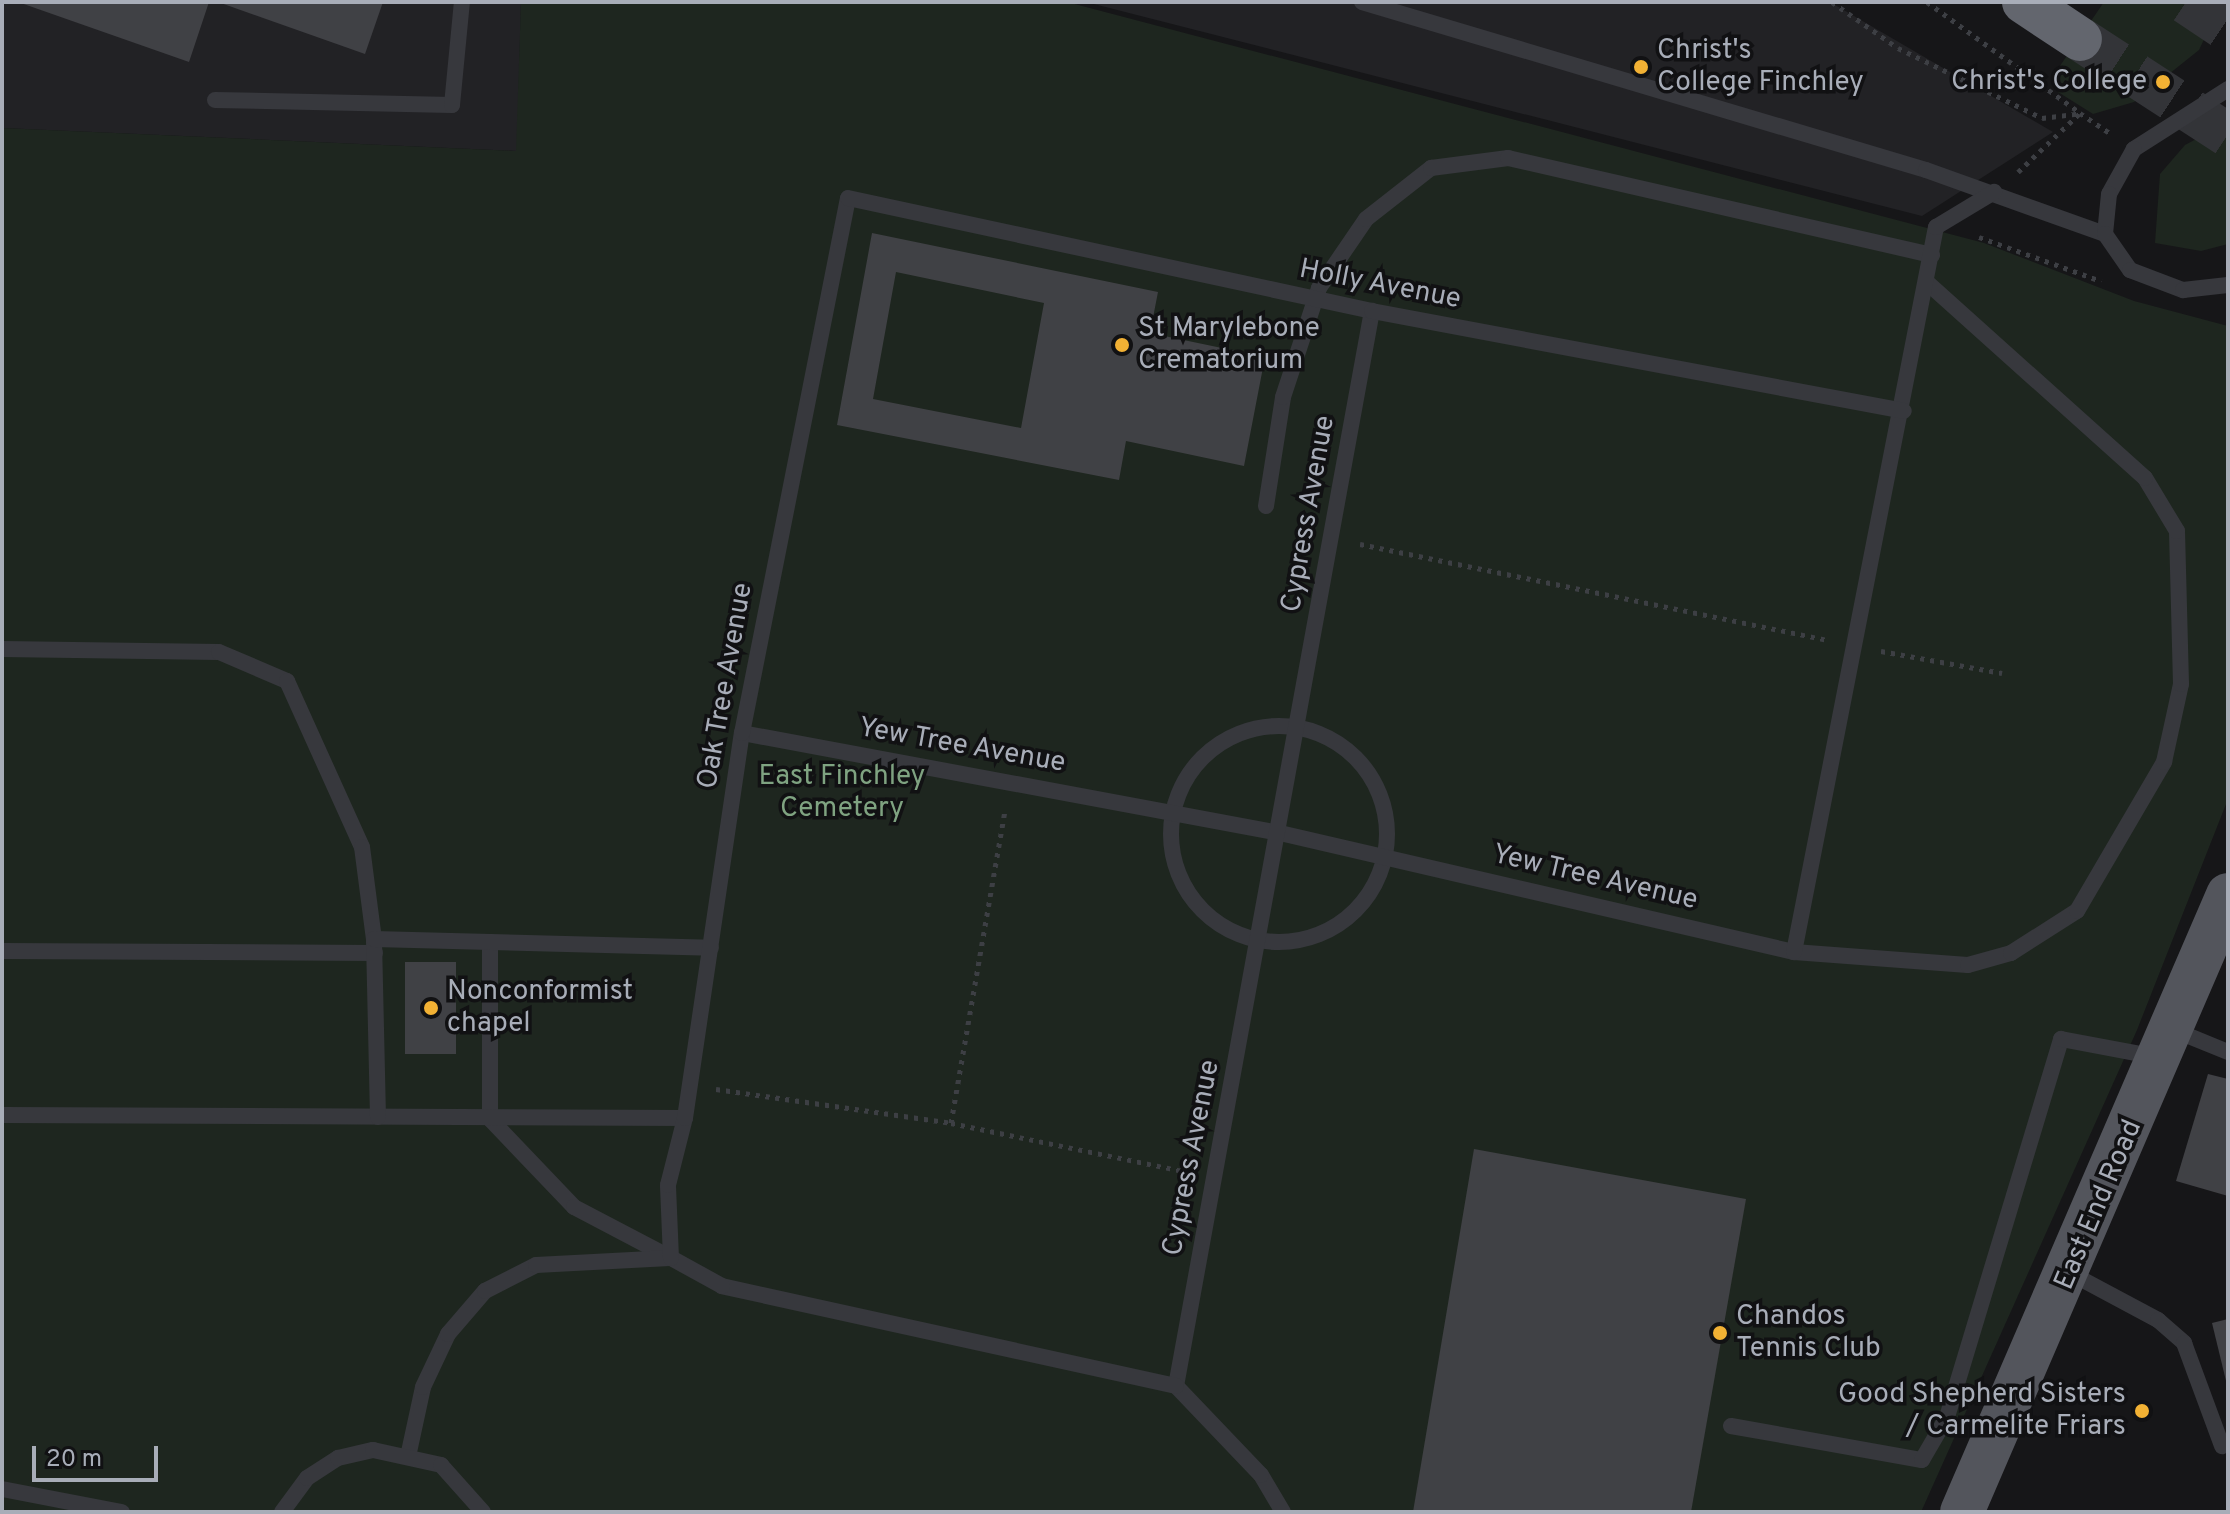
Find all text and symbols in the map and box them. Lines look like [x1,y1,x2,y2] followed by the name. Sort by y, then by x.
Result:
[1657,34,1864,100] place label: Christ's College Finchley
[1632,58,1650,76] marker: Christ's College Finchley
[1951,65,2147,99] place label: Christ's College
[2154,73,2172,91] marker: Christ's College
[1296,253,1464,317] street label: Holly Avenue
[1138,312,1320,378] place label: St Marylebone Crematorium
[1113,336,1131,354] marker: St Marylebone Crematorium
[1275,413,1343,615] street label: Cypress Avenue
[691,579,761,793] street label: Oak Tree Avenue
[855,711,1069,781] street label: Yew Tree Avenue
[759,760,925,826] park label: East Finchley Cemetery
[1488,838,1702,918] street label: Yew Tree Avenue
[447,975,633,1041] place label: Nonconformist chapel
[422,999,440,1017] marker: Nonconformist chapel
[1156,1057,1228,1259] street label: Cypress Avenue
[2048,1115,2150,1295] street label: East End Road
[1736,1300,1881,1366] place label: Chandos Tennis Club
[1711,1324,1729,1342] marker: Chandos Tennis Club
[1838,1378,2126,1444] place label: Good Shepherd Sisters / Carmelite Friars
[2133,1402,2151,1420] marker: Good Shepherd Sisters / Carmelite Friars
[36,1430,162,1480] scale bar
[46,1445,102,1475] text: 20 m

